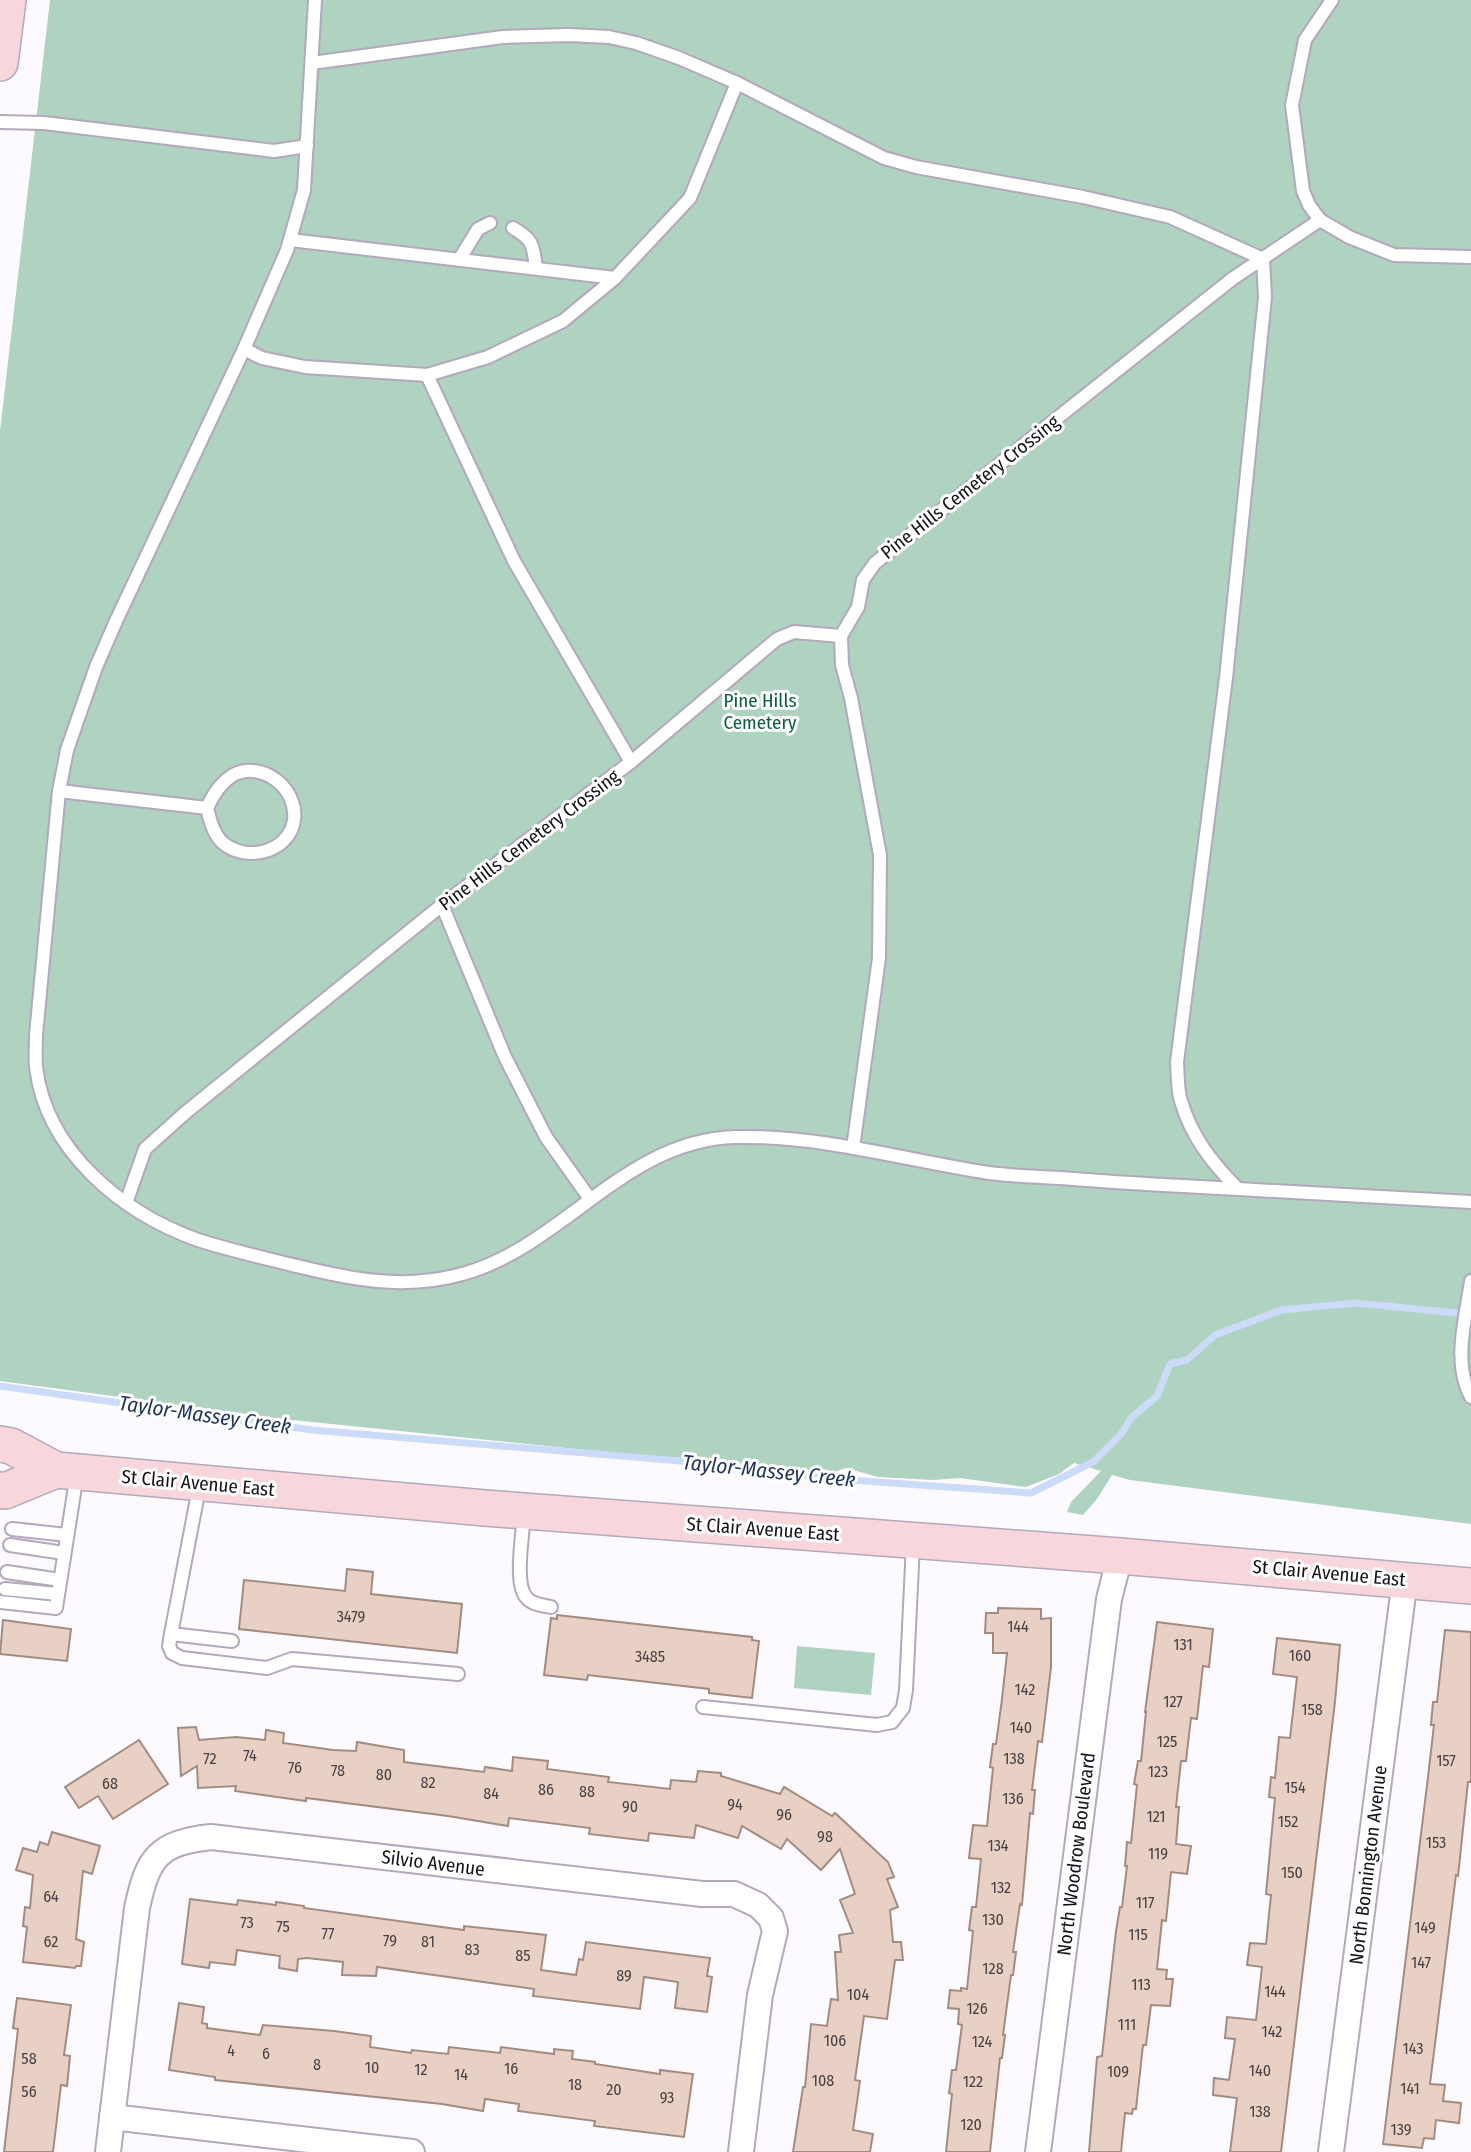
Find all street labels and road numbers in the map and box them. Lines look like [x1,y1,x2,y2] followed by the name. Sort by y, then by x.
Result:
[876,410,1064,564] street label: Pine Hills Cemetery Crossing
[434,764,624,915] street label: Pine Hills Cemetery Crossing
[121,1465,276,1501] street label: St Clair Avenue East
[686,1512,841,1546] street label: St Clair Avenue East
[1252,1555,1407,1591] street label: St Clair Avenue East
[1052,1751,1100,1957] street label: North Woodrow Boulevard
[1344,1764,1392,1966] street label: North Bonnington Avenue
[380,1845,486,1881] street label: Silvio Avenue

